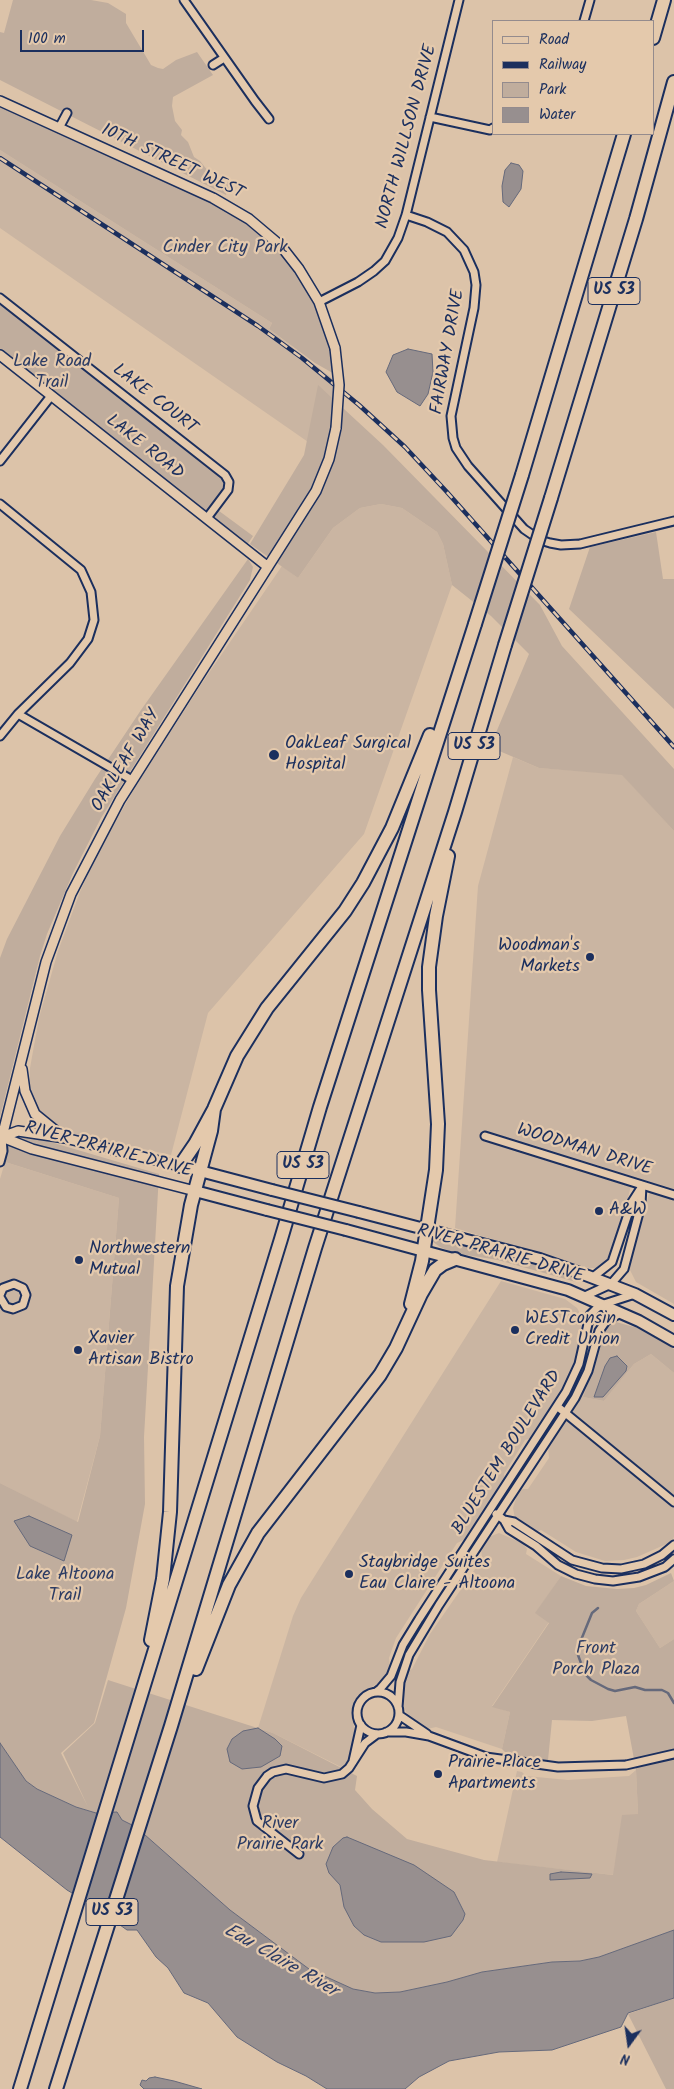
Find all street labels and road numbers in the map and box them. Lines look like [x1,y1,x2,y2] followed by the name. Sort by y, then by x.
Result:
[373,43,443,231] street label: NORTH WILLSON DRIVE
[97,120,247,206] street label: 10TH STREET WEST
[588,278,640,304] road number: US 53
[427,288,471,416] street label: FAIRWAY DRIVE
[107,360,201,440] street label: LAKE COURT
[101,411,187,485] street label: LAKE ROAD
[88,706,166,816] street label: OAKLEAF WAY
[448,732,500,759] road number: US 53
[22,1118,194,1184] street label: RIVER PRAIRIE DRIVE
[514,1120,654,1182] street label: WOODMAN DRIVE
[277,1152,329,1178] road number: US 53
[414,1221,586,1289] street label: RIVER PRAIRIE DRIVE
[449,1367,567,1539] street label: BLUESTEM BOULEVARD
[86,1898,138,1925] road number: US 53

